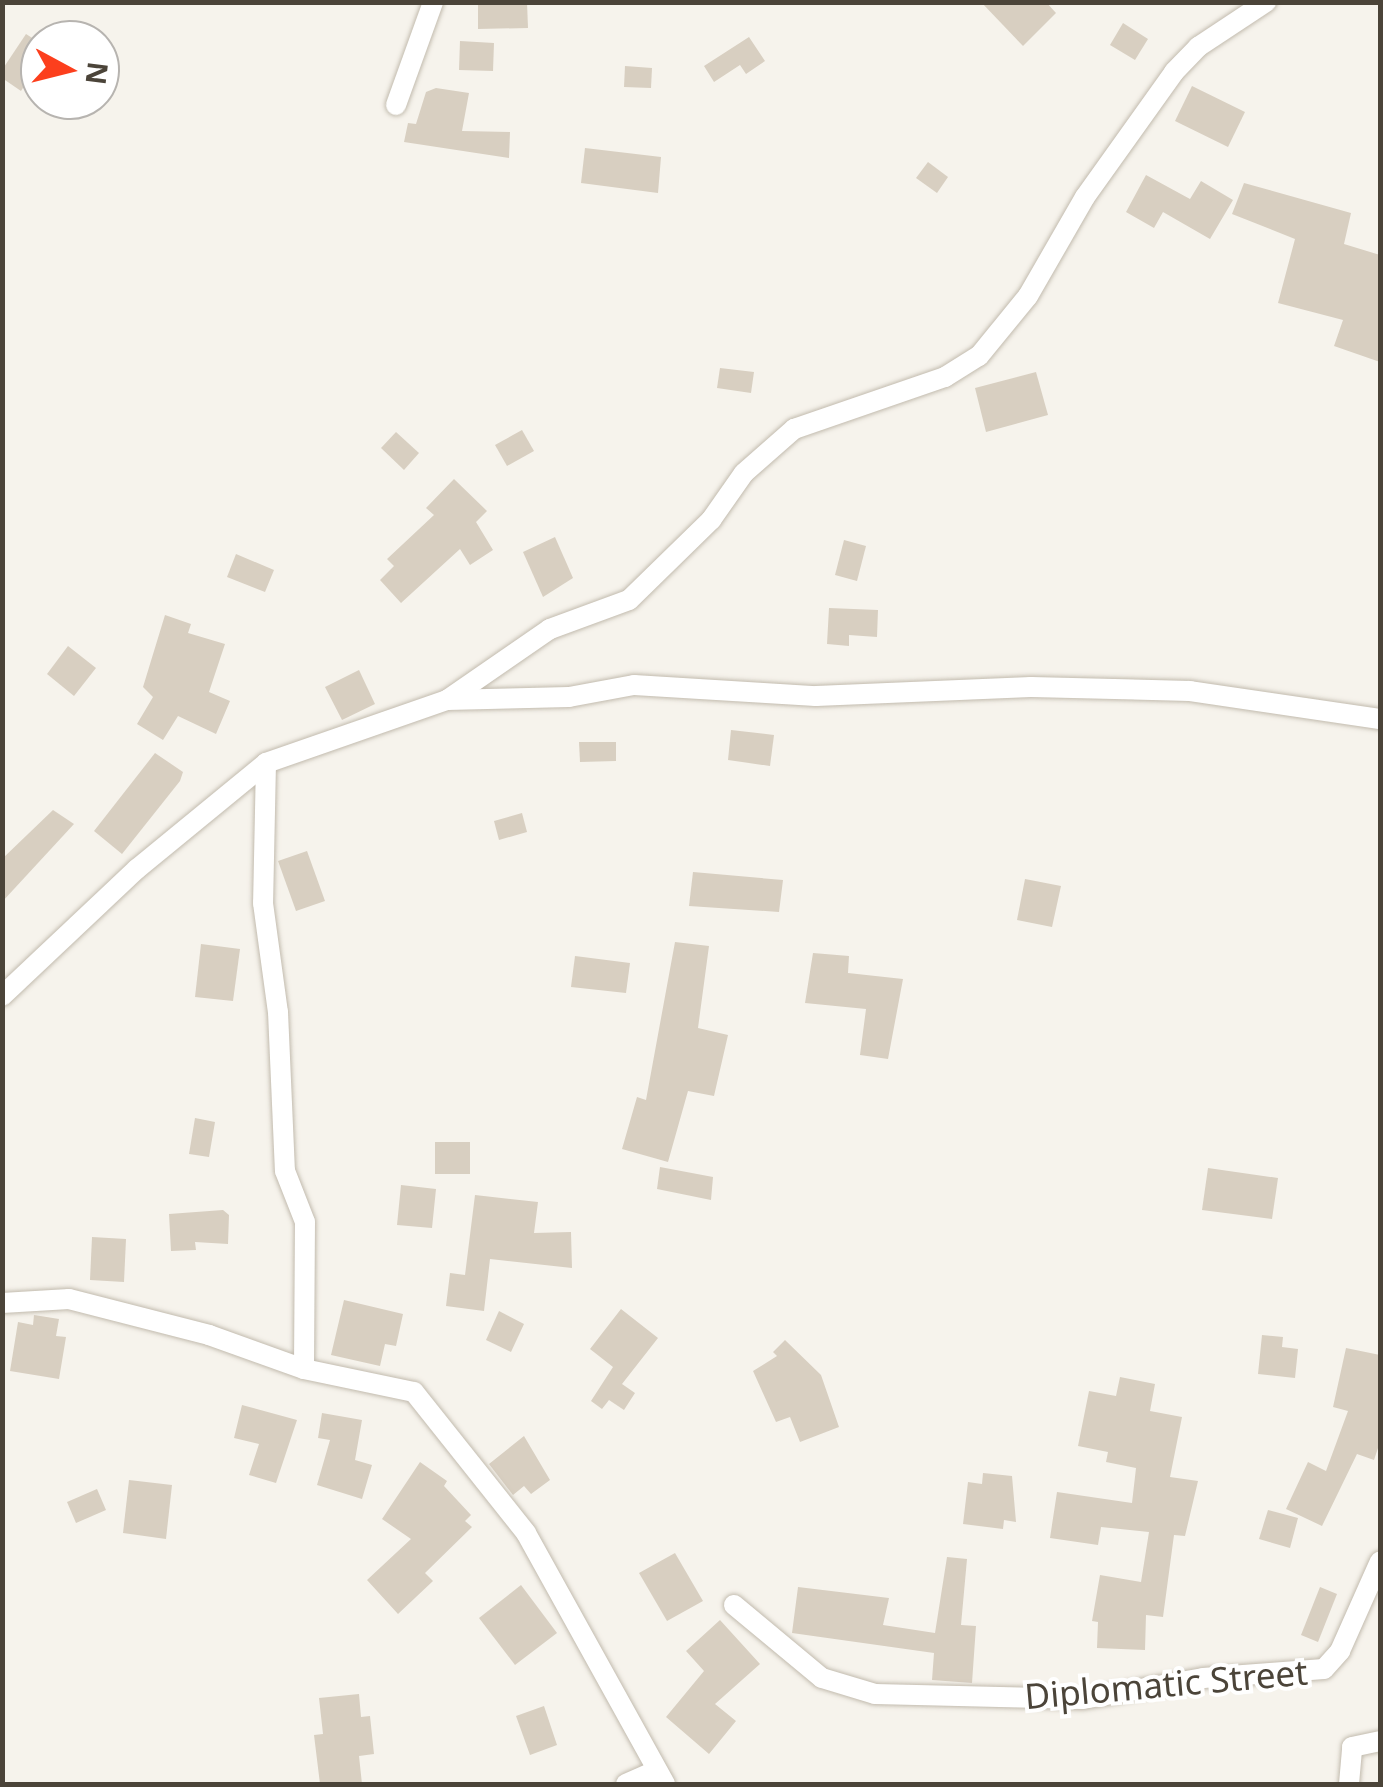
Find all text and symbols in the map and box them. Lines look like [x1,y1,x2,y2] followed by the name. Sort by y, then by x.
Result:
[20,20,120,120] north arrow
[78,60,118,87] text: N
[1023,1651,1309,1717] street label: Diplomatic Street

